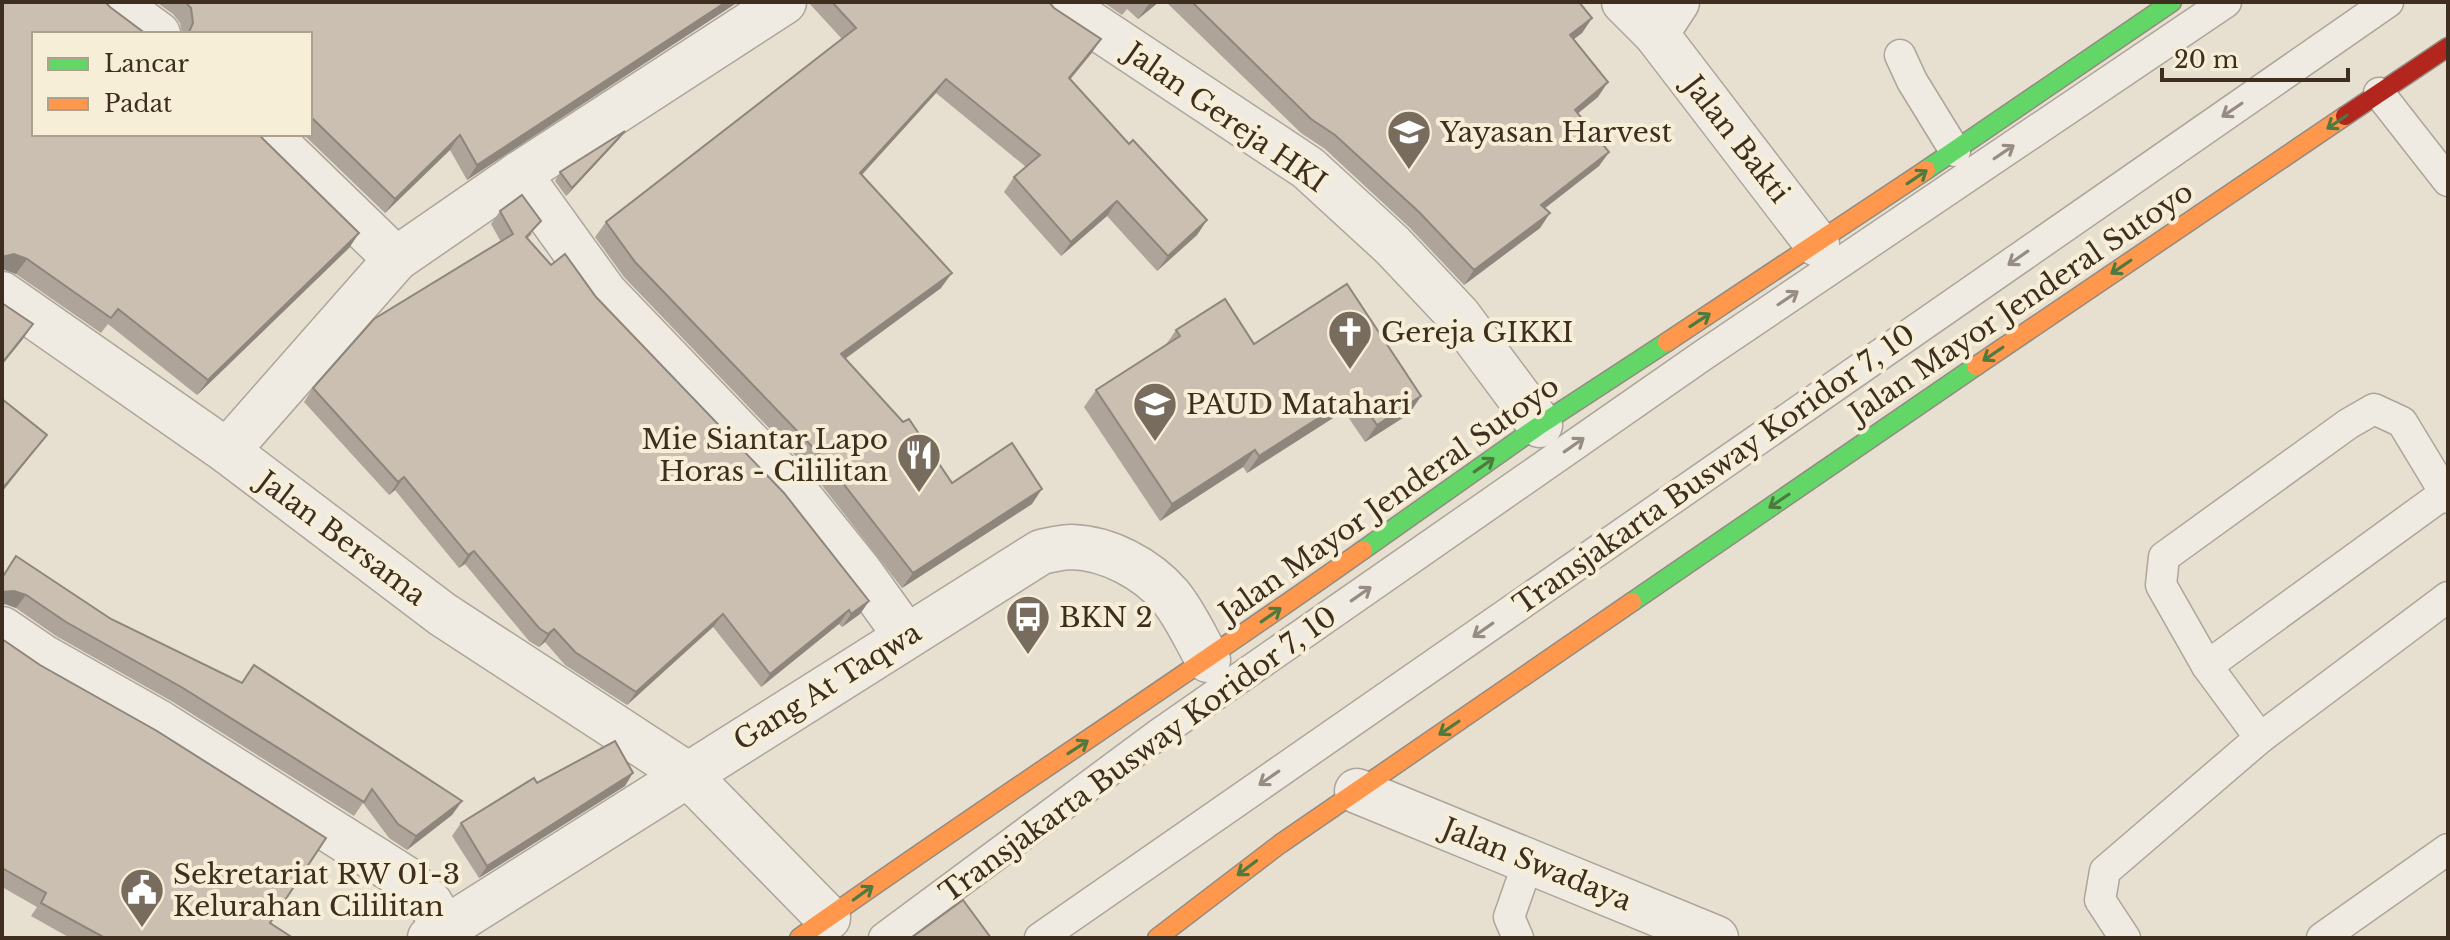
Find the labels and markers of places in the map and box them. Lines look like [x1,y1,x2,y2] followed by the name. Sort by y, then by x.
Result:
[1385,108,1433,171] school or university icon: Yayasan Harvest
[1439,115,1672,150] place label: Yayasan Harvest
[1326,308,1374,371] church icon: Gereja GIKKI
[1381,315,1573,350] place label: Gereja GIKKI
[1131,380,1179,443] school or university icon: PAUD Matahari
[1186,387,1411,422] place label: PAUD Matahari
[641,422,888,489] place label: Mie Siantar Lapo Horas - Cililitan
[895,431,943,494] restaurant icon: Mie Siantar Lapo Horas - Cililitan
[1004,593,1052,656] bus stop icon: BKN 2
[1059,600,1153,635] place label: BKN 2
[173,857,460,924] place label: Sekretariat RW 01-3 Kelurahan Cililitan
[118,866,166,929] public building icon: Sekretariat RW 01-3 Kelurahan Cililitan

